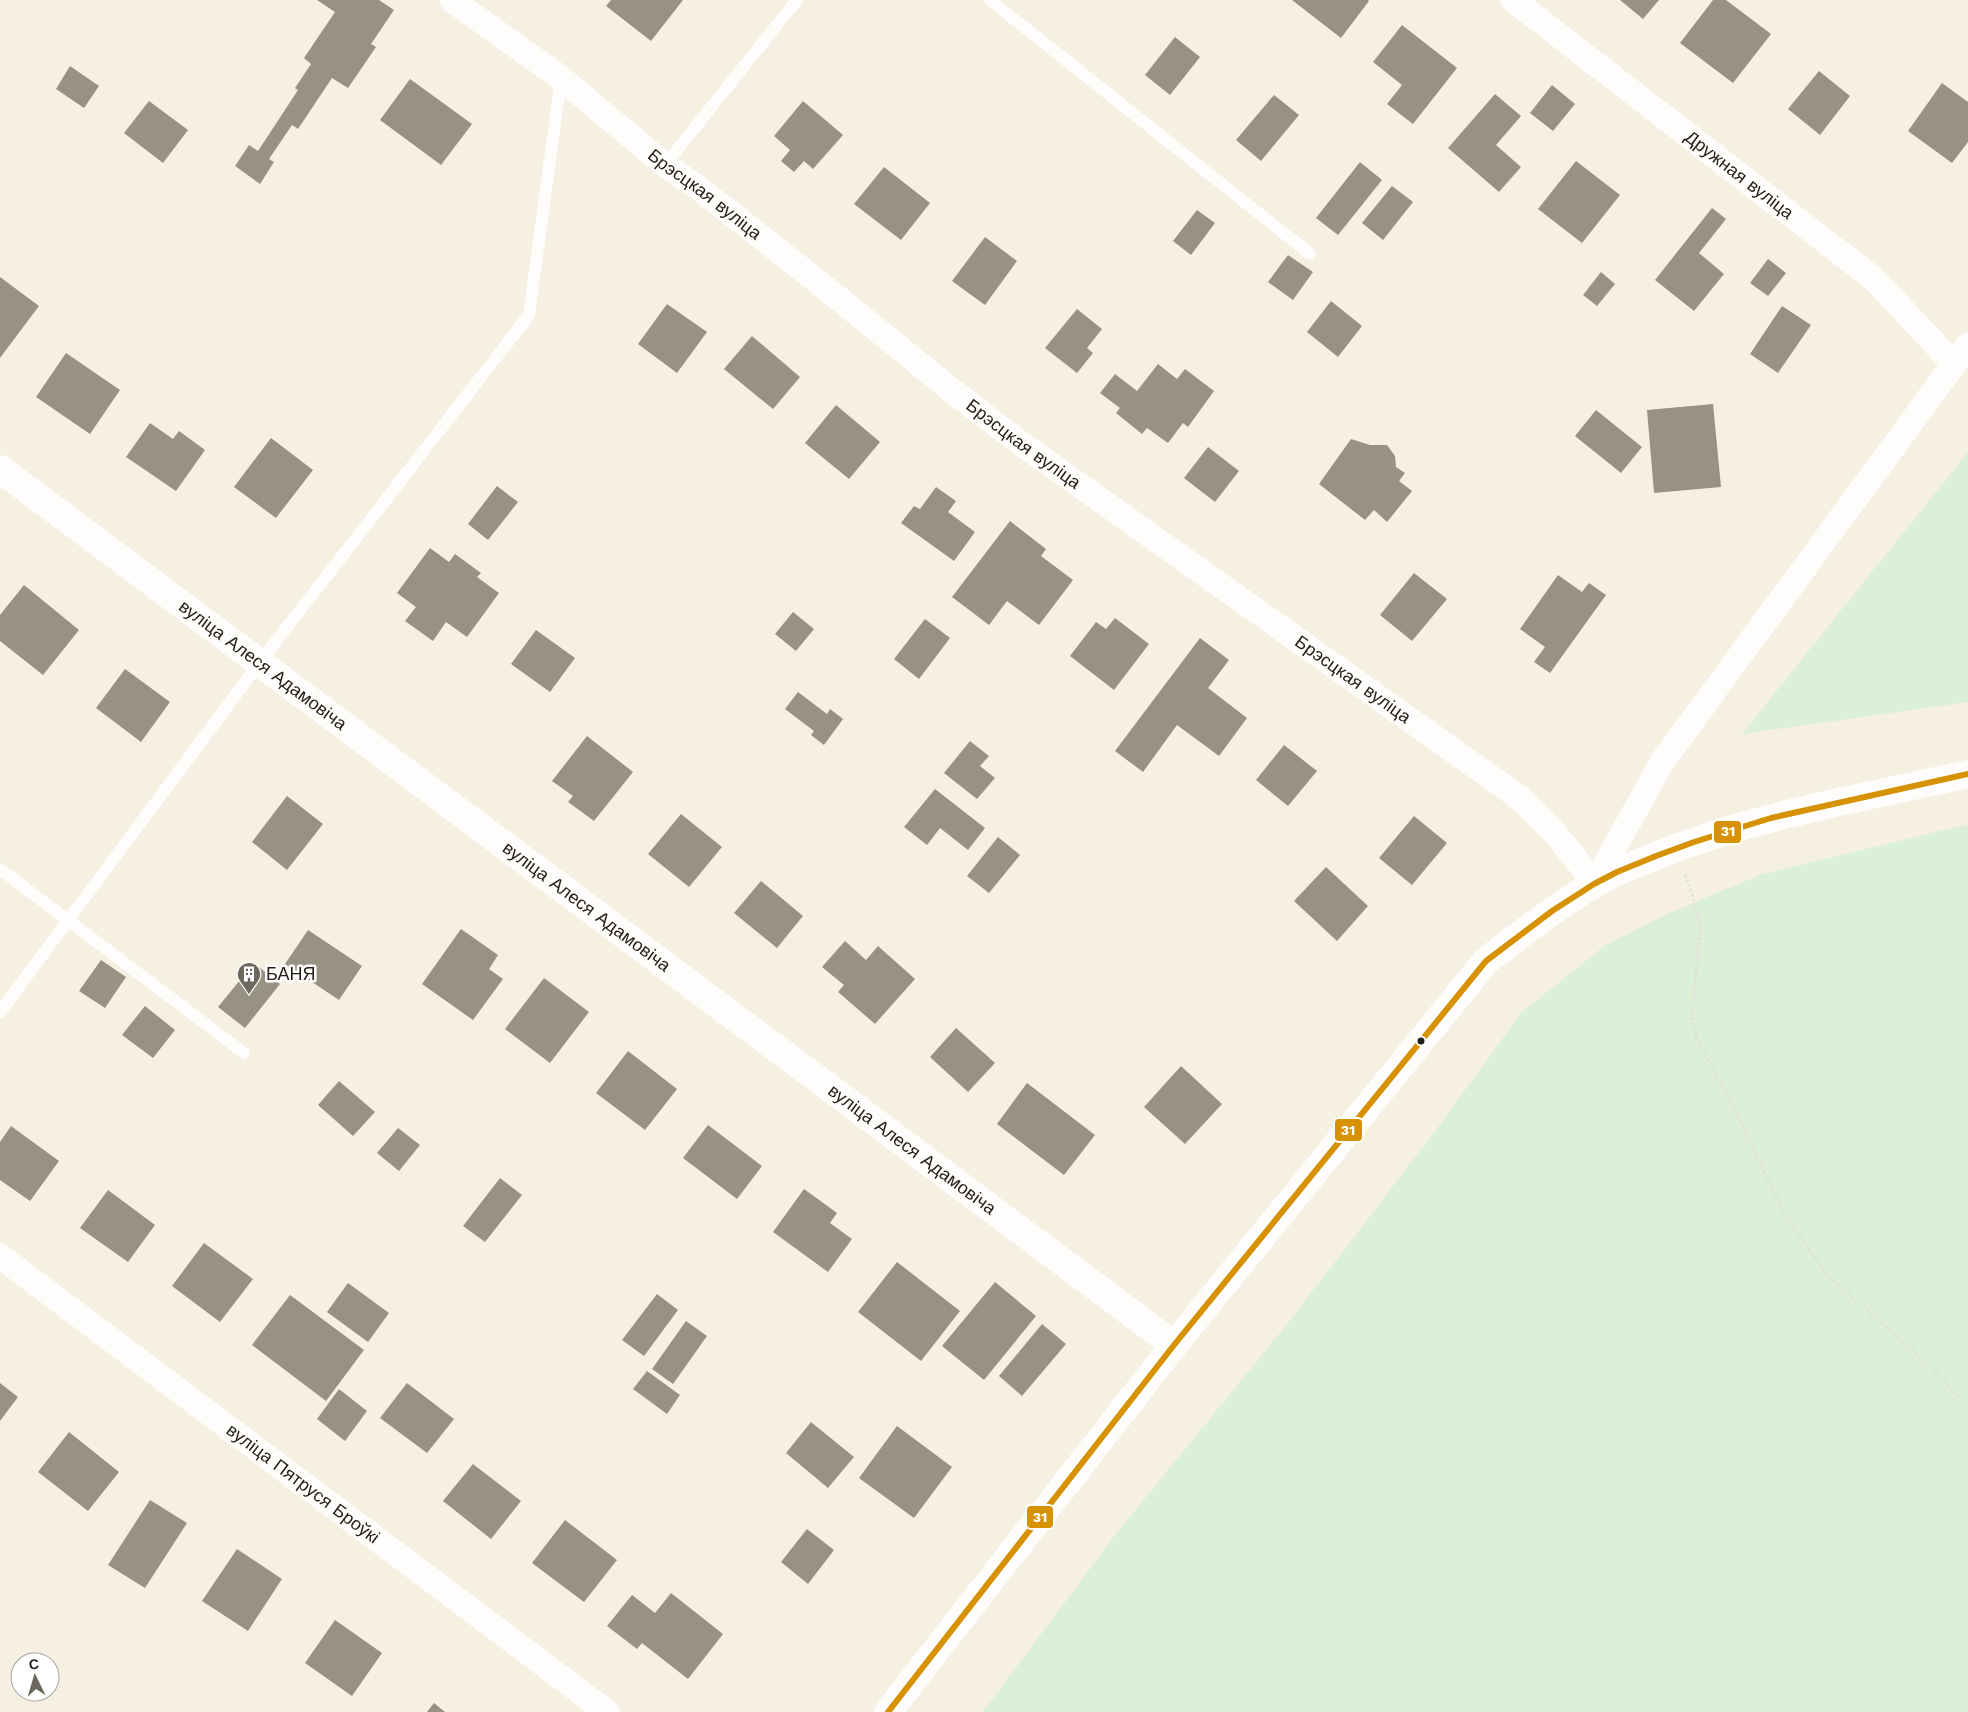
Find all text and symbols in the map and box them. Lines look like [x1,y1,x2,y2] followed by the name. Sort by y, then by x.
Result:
[1681,126,1799,224] street label: Дружная вуліца
[644,144,767,244] street label: Брэсцкая вуліца
[962,394,1086,493] street label: Брэсцкая вуліца
[175,595,352,735] street label: вуліца Алеся Адамовіча
[1291,631,1416,728] street label: Брэсцкая вуліца
[1713,820,1742,844] line badge: 31
[1721,823,1735,839] text: 31
[499,837,676,976] street label: вуліца Алеся Адамовіча
[236,961,262,995] building icon: БАНЯ
[266,963,315,984] place label: БАНЯ
[1416,1036,1426,1046] unlabelled marker
[824,1080,1001,1219] street label: вуліца Алеся Адамовіча
[1334,1118,1363,1142] line badge: 31
[1341,1122,1355,1138] text: 31
[223,1419,384,1547] street label: вуліца Пятруся Броўкі
[1026,1505,1054,1529] line badge: 31
[1033,1509,1047,1525] text: 31
[10,1652,60,1702] north arrow
[28,1656,40,1672] text: С

